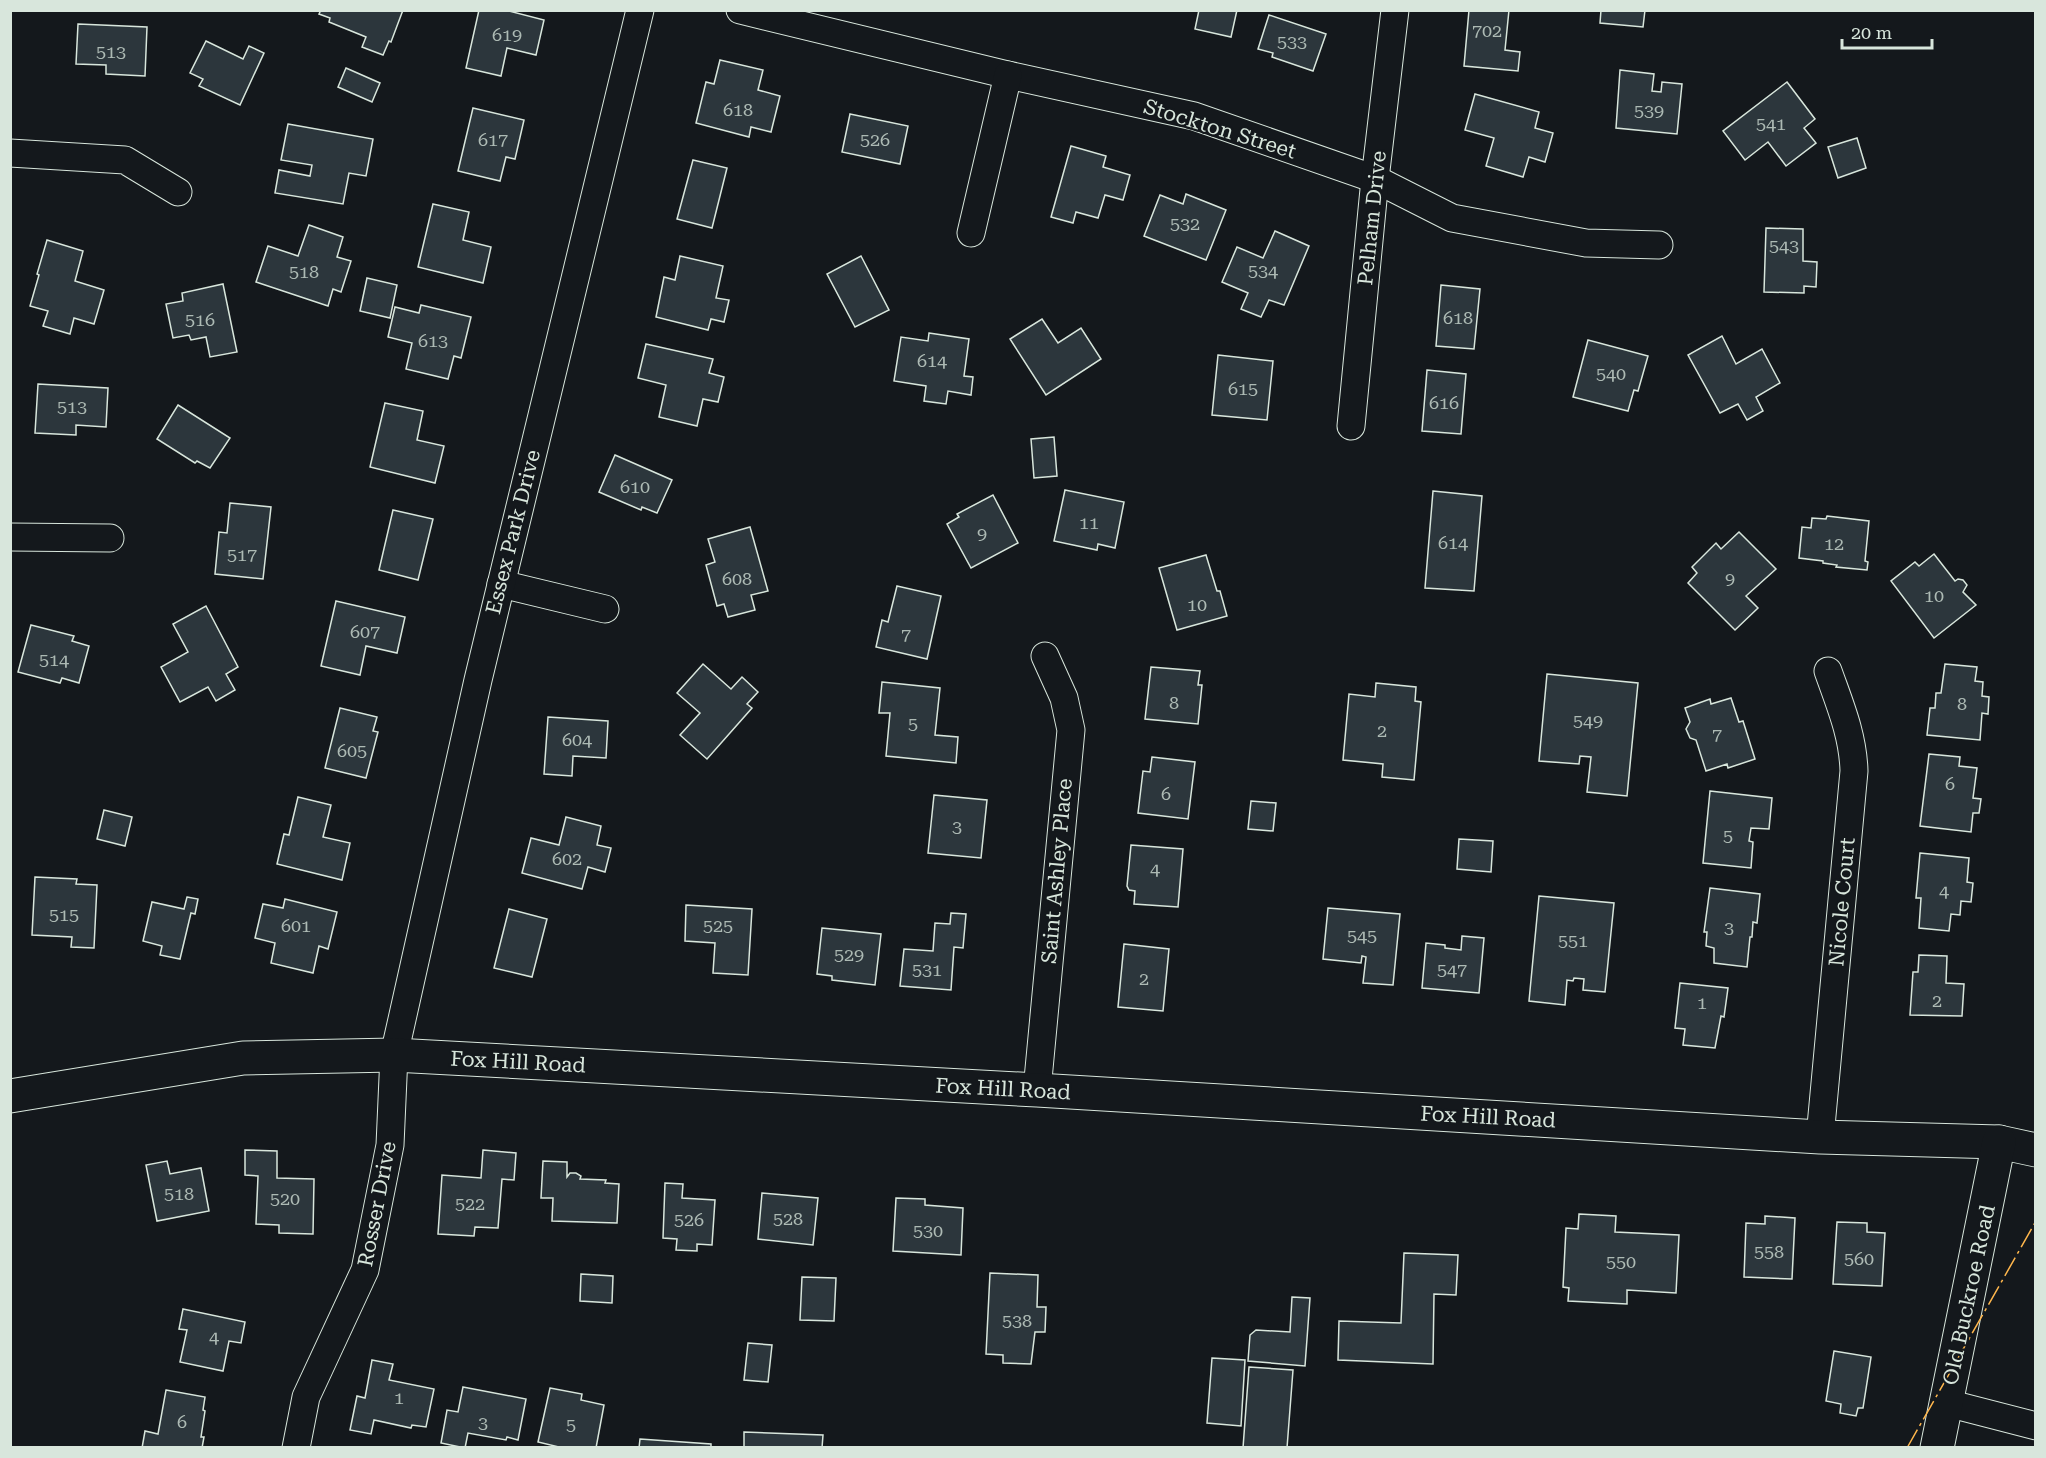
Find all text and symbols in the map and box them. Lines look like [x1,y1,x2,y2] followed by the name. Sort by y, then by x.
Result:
[1842,12,1932,50] scale bar
[1472,20,1502,41] house number: 702
[1851,22,1892,43] text: 20 m
[492,24,522,45] house number: 619
[1277,31,1307,52] house number: 533
[96,41,126,62] house number: 513
[1141,94,1299,164] street label: Stockton Street
[723,99,753,120] house number: 618
[1634,100,1664,121] house number: 539
[1756,113,1786,134] house number: 541
[478,129,508,150] house number: 617
[860,129,890,150] house number: 526
[1353,150,1391,286] street label: Pelham Drive
[1170,213,1200,234] house number: 532
[1769,235,1799,256] house number: 543
[1248,260,1278,281] house number: 534
[289,261,319,282] house number: 518
[1443,307,1473,328] house number: 618
[185,309,215,330] house number: 516
[418,330,448,351] house number: 613
[917,350,947,371] house number: 614
[1596,363,1626,384] house number: 540
[1228,378,1258,399] house number: 615
[1429,392,1459,413] house number: 616
[57,396,87,417] house number: 513
[481,447,545,617] street label: Essex Park Drive
[620,476,650,497] house number: 610
[1079,512,1099,533] house number: 11
[977,523,987,544] house number: 9
[1438,532,1468,553] house number: 614
[1824,533,1844,554] house number: 12
[227,544,257,565] house number: 517
[722,568,752,589] house number: 608
[1725,568,1735,589] house number: 9
[1924,585,1944,606] house number: 10
[1187,594,1207,615] house number: 10
[350,621,380,642] house number: 607
[901,624,911,645] house number: 7
[39,649,69,670] house number: 514
[1169,692,1179,713] house number: 8
[1957,693,1967,714] house number: 8
[1573,710,1603,731] house number: 549
[908,713,918,734] house number: 5
[1377,720,1387,741] house number: 2
[1712,724,1722,745] house number: 7
[562,729,592,750] house number: 604
[337,740,367,761] house number: 605
[1945,773,1955,794] house number: 6
[1037,777,1077,965] street label: Saint Ashley Place
[1161,783,1171,804] house number: 6
[952,816,962,837] house number: 3
[1723,825,1733,846] house number: 5
[1824,836,1860,968] street label: Nicole Court
[552,848,582,869] house number: 602
[1150,858,1160,879] house number: 4
[1939,880,1949,901] house number: 4
[49,904,79,925] house number: 515
[281,915,311,936] house number: 601
[703,915,733,936] house number: 525
[1724,917,1734,938] house number: 3
[1347,925,1377,946] house number: 545
[1558,930,1588,951] house number: 551
[834,944,864,965] house number: 529
[912,959,942,980] house number: 531
[1437,959,1467,980] house number: 547
[1139,968,1149,989] house number: 2
[1932,990,1942,1011] house number: 2
[1697,992,1707,1013] house number: 1
[450,1046,587,1078] street label: Fox Hill Road
[935,1073,1072,1105] street label: Fox Hill Road
[1420,1101,1557,1133] street label: Fox Hill Road
[353,1139,401,1269] street label: Rosser Drive
[164,1183,194,1204] house number: 518
[270,1188,300,1209] house number: 520
[455,1193,485,1214] house number: 522
[1938,1202,2000,1387] street label: Old Buckroe Road
[773,1208,803,1229] house number: 528
[674,1209,704,1230] house number: 526
[913,1220,943,1241] house number: 530
[1754,1241,1784,1262] house number: 558
[1844,1248,1874,1269] house number: 560
[1606,1251,1636,1272] house number: 550
[1002,1310,1032,1331] house number: 538
[209,1326,219,1347] house number: 4
[394,1387,404,1408] house number: 1
[177,1411,187,1432] house number: 6
[478,1412,488,1433] house number: 3
[566,1414,576,1435] house number: 5

